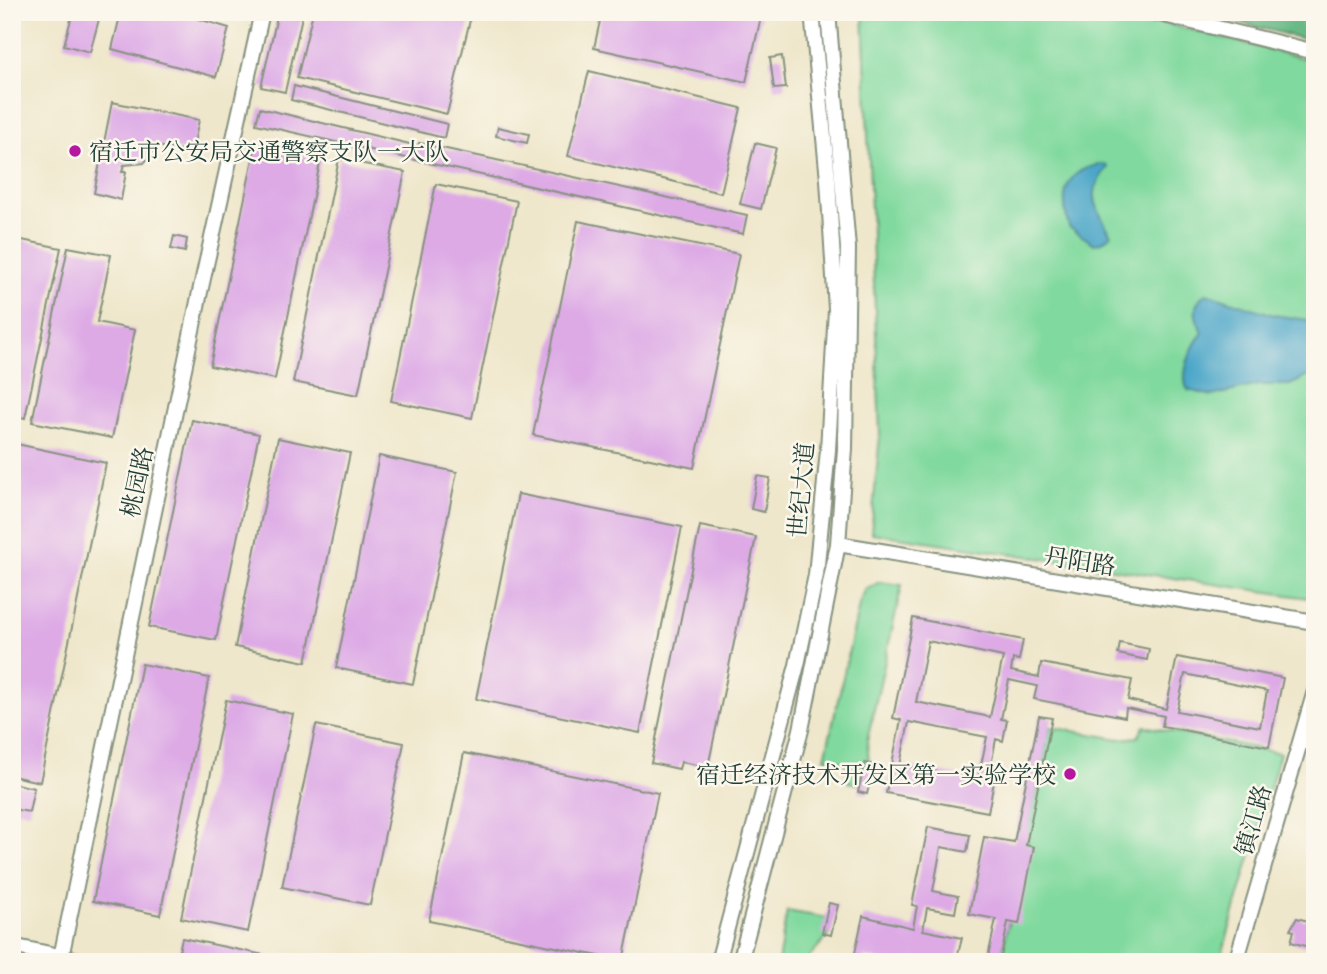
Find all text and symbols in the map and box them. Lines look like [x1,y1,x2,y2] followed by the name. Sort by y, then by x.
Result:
[89,136,449,167] place label: 宿迁市公安局交通警察支队一大队
[67,143,83,159] marker: 宿迁市公安局交通警察支队一大队
[781,441,821,539] street label: 世纪大道
[114,444,160,520] street label: 桃园路
[1042,540,1118,582] street label: 丹阳路
[696,759,1056,790] place label: 宿迁经济技术开发区第一实验学校
[1062,766,1078,782] marker: 宿迁经济技术开发区第一实验学校
[1228,781,1278,859] street label: 镇江路

